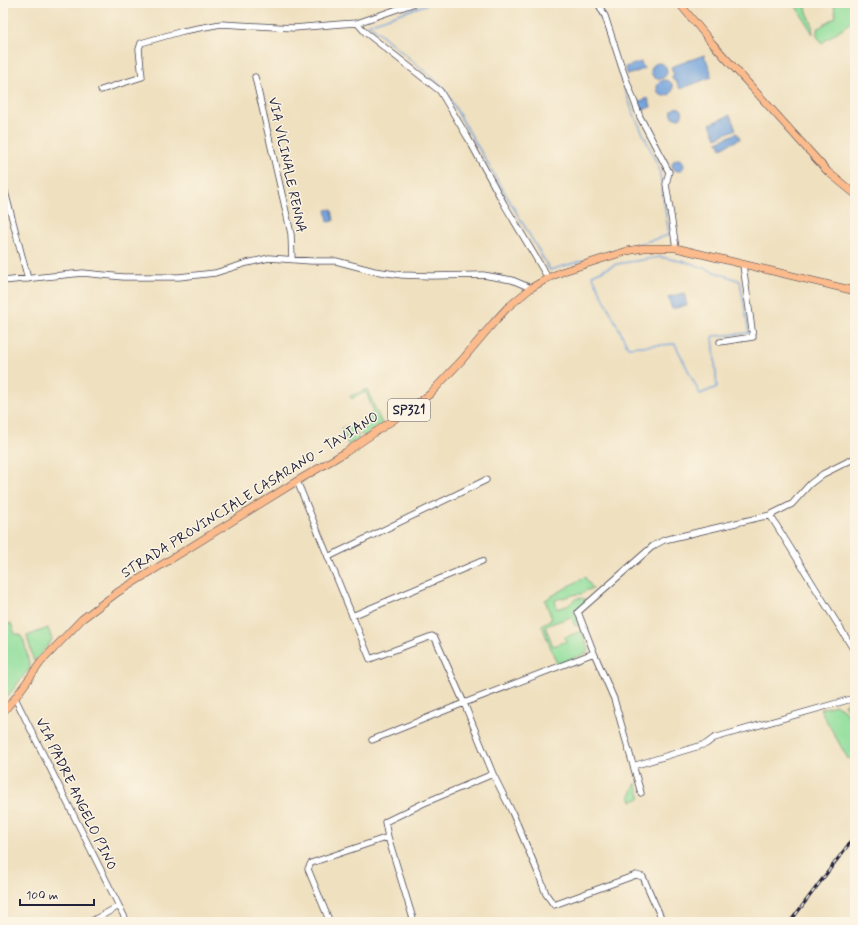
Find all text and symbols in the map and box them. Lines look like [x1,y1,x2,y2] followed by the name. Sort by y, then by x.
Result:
[264,95,310,235] street label: VIA VICINALE RENNA
[388,399,430,421] road number: SP321
[118,408,382,582] street label: STRADA PROVINCIALE CASARANO - TAVIANO
[31,715,121,873] street label: VIA PADRE ANGELO PINO
[20,881,94,907] scale bar
[26,888,58,904] text: 100 m

